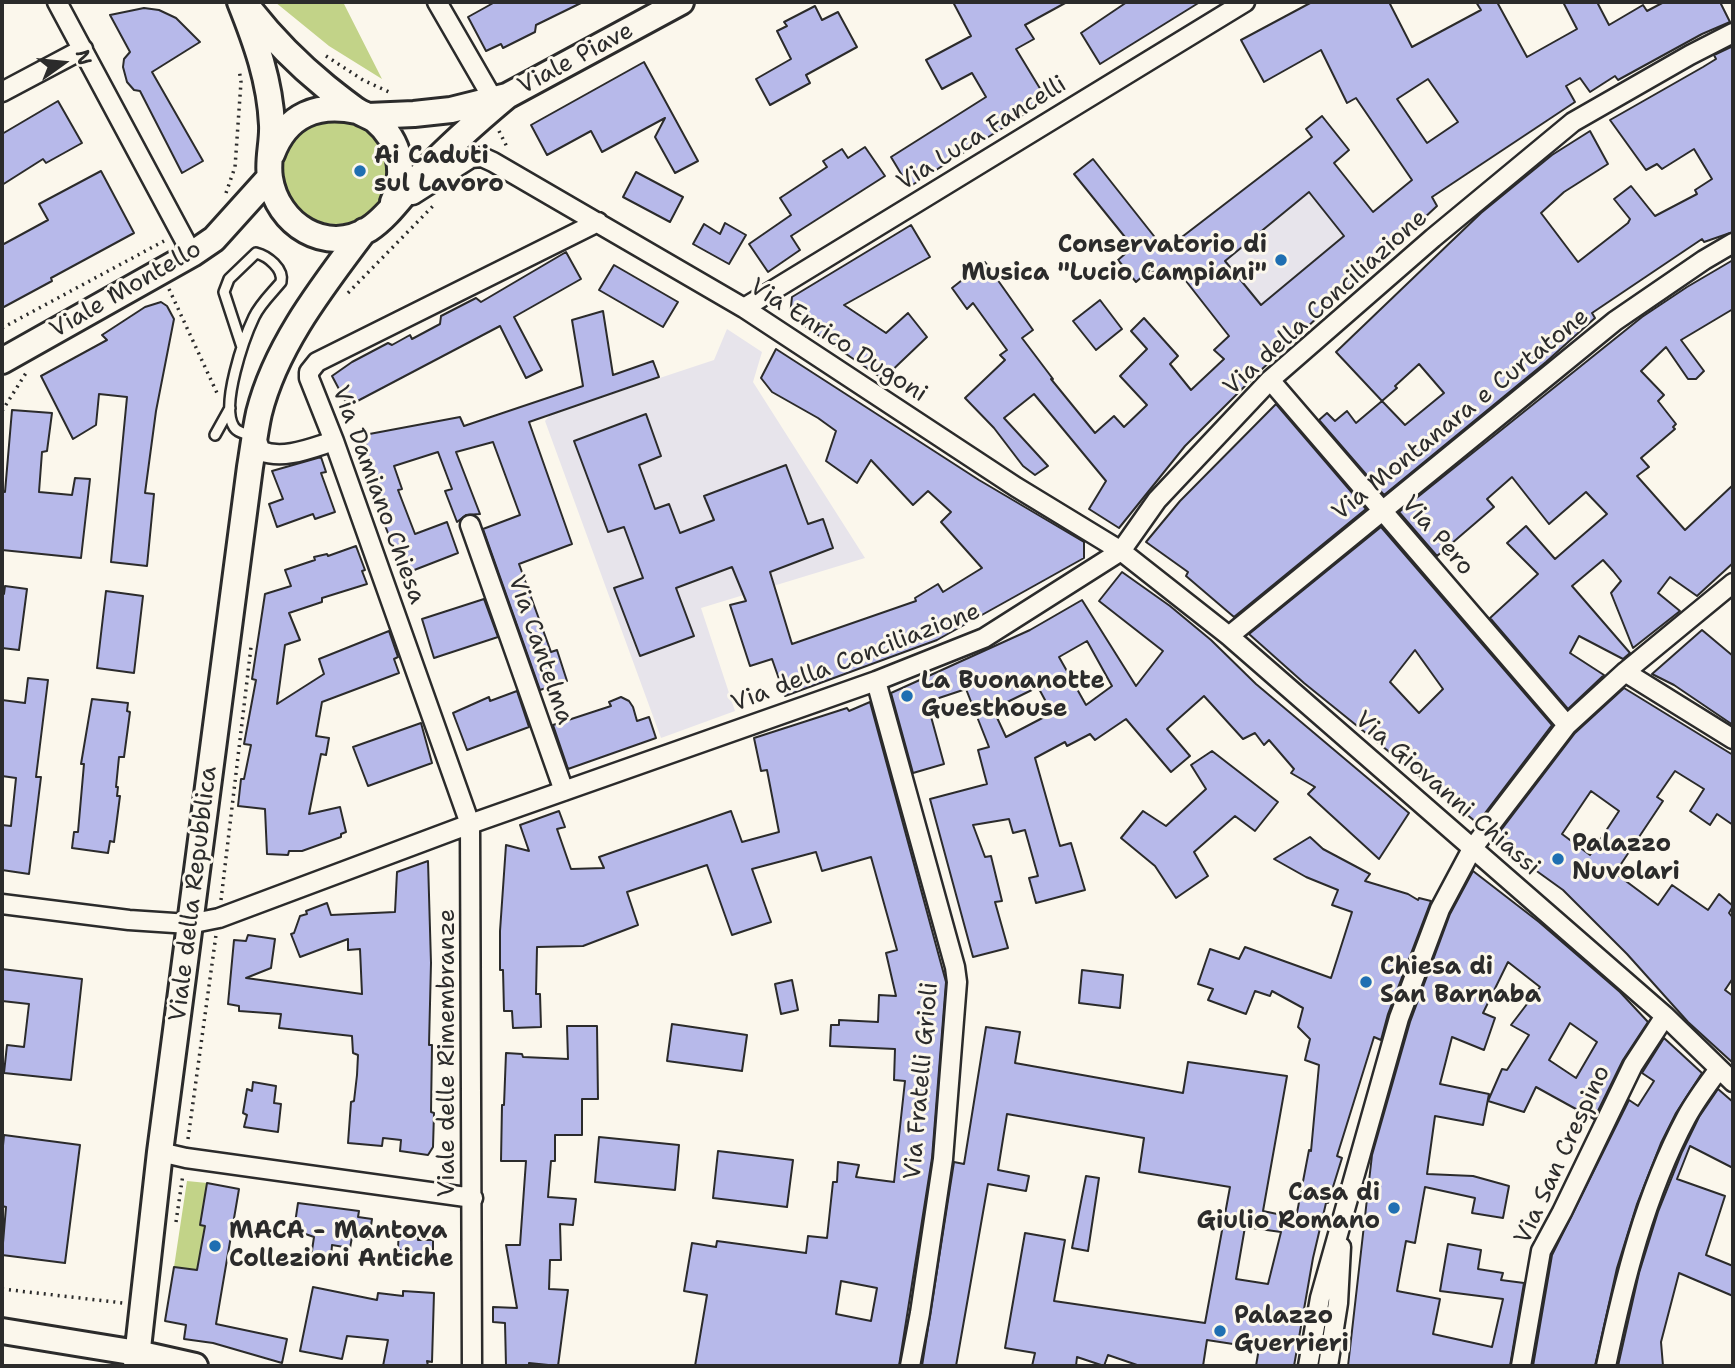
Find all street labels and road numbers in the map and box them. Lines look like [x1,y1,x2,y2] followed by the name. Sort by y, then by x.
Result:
[513,17,639,101] street label: Viale Piave
[892,70,1072,198] street label: Via Luca Fancelli
[1218,204,1434,402] street label: Via della Conciliazione
[45,235,207,345] street label: Viale Montello
[744,273,932,409] street label: Via Enrico Dugoni
[1327,303,1595,527] street label: Via Montanara e Curtatone
[325,382,431,608] street label: Via Damiano Chiesa
[1395,490,1479,582] street label: Via Pero
[501,572,579,728] street label: Via Cantelma
[728,597,984,719] street label: Via della Conciliazione
[1349,706,1545,882] street label: Via Giovanni Chiassi
[164,765,224,1023] street label: Viale della Repubblica
[434,909,462,1197] street label: Viale delle Rimembranze
[899,981,945,1181] street label: Via Fratelli Grioli
[1509,1061,1617,1249] street label: Via San Crespino

